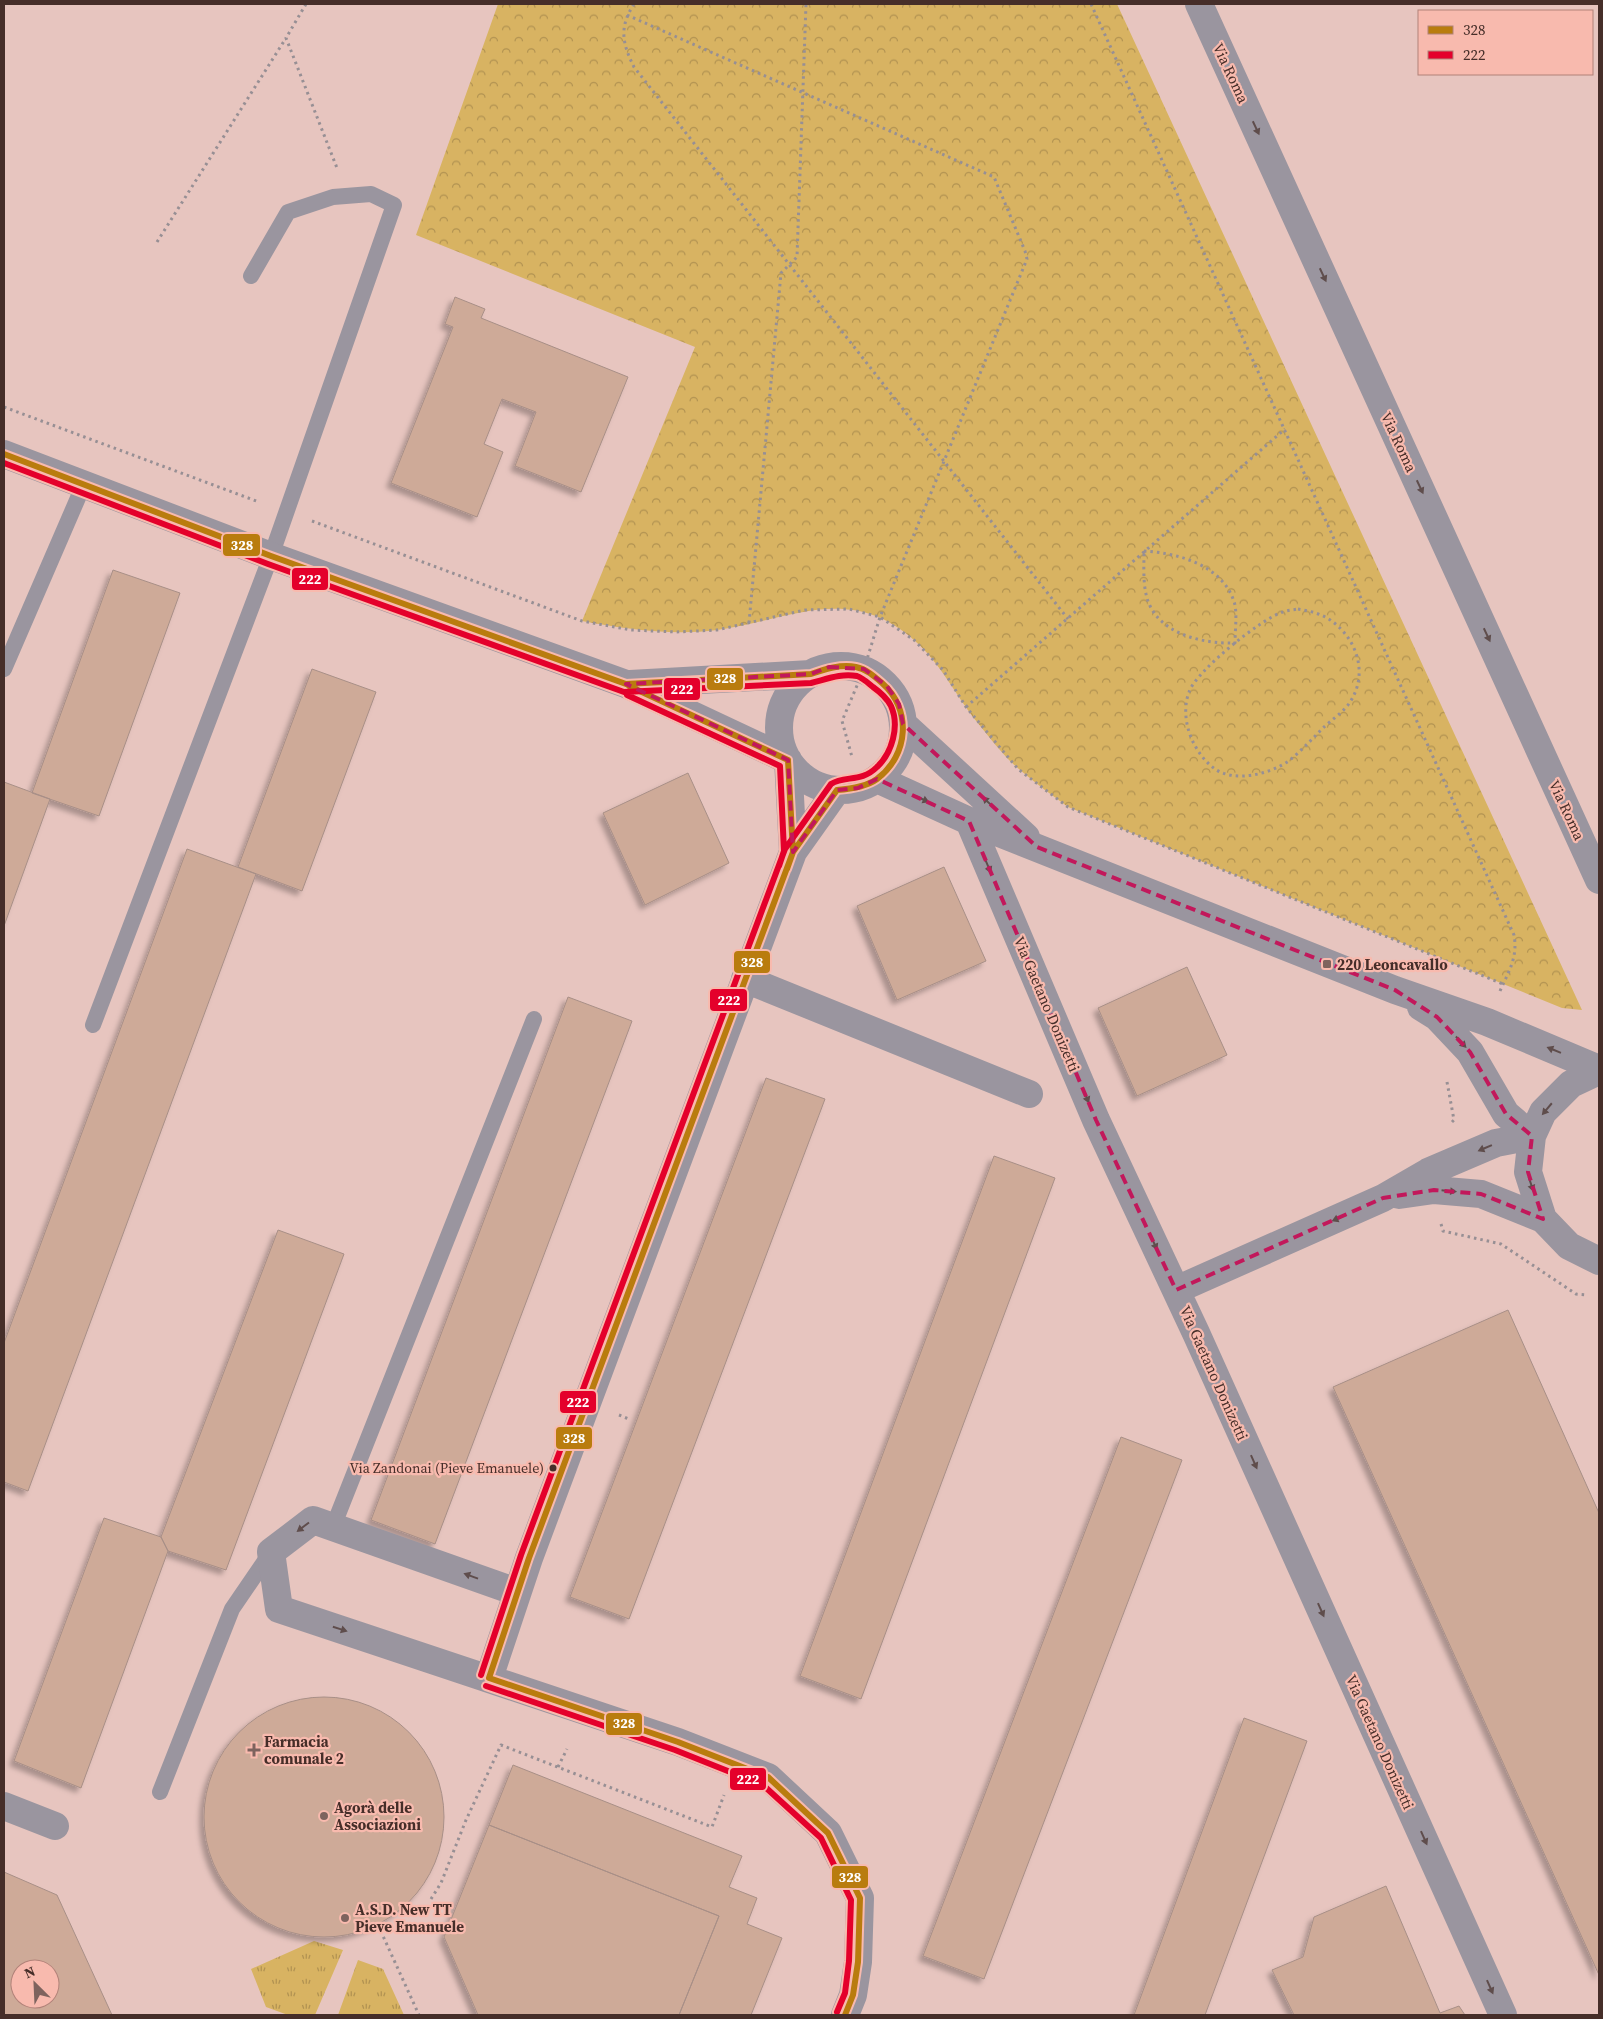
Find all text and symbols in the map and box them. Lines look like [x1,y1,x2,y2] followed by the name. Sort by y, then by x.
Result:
[1418,10,1593,75] legend
[1463,19,1486,40] text: 328
[1208,39,1254,107] street label: Via Roma
[1463,44,1486,65] text: 222
[1252,121,1260,135] one-way arrow
[1319,268,1328,283] one-way arrow
[1376,408,1422,476] street label: Via Roma
[1416,480,1424,494] one-way arrow
[222,533,261,557] line badge: 328
[231,535,253,555] text: 328
[291,567,329,591] line badge: 222
[299,569,322,589] text: 222
[1484,628,1492,642] one-way arrow
[706,667,744,691] line badge: 328
[714,668,736,688] text: 328
[663,677,701,701] line badge: 222
[671,679,694,699] text: 222
[1544,776,1590,844] street label: Via Roma
[915,795,929,803] one-way arrow
[982,796,994,808] one-way arrow
[984,859,992,874] one-way arrow
[1009,933,1085,1075] street label: Via Gaetano Donizetti
[733,950,771,974] line badge: 328
[741,952,763,972] text: 328
[1337,954,1448,975] place label: 220 Leoncavallo
[1321,958,1333,970] marker: 220 Leoncavallo
[709,988,748,1012] line badge: 222
[718,990,741,1010] text: 222
[1455,1036,1467,1048] one-way arrow
[1546,1046,1561,1054] one-way arrow
[1082,1089,1090,1103] one-way arrow
[1542,1103,1553,1116] one-way arrow
[1478,1144,1492,1152] one-way arrow
[1528,1177,1536,1192] one-way arrow
[1441,1187,1457,1195] one-way arrow
[1332,1214,1346,1222] one-way arrow
[1151,1236,1159,1250] one-way arrow
[1175,1302,1253,1444] street label: Via Gaetano Donizetti
[559,1390,597,1414] line badge: 222
[567,1392,590,1412] text: 222
[555,1426,593,1450] line badge: 328
[563,1428,585,1448] text: 328
[1250,1455,1258,1469] one-way arrow
[350,1458,544,1478] place label: Via Zandonai (Pieve Emanuele)
[548,1463,558,1473] marker: Via Zandonai (Pieve Emanuele)
[296,1522,310,1532] one-way arrow
[463,1572,478,1580] one-way arrow
[1317,1603,1325,1617] one-way arrow
[332,1626,347,1633] one-way arrow
[1341,1671,1419,1813] street label: Via Gaetano Donizetti
[605,1712,643,1736] line badge: 328
[613,1713,635,1733] text: 328
[264,1731,344,1769] place label: Farmacia comunale 2
[248,1744,260,1756] marker: Farmacia comunale 2
[729,1767,767,1791] line badge: 222
[737,1769,760,1789] text: 222
[334,1797,421,1835] place label: Agorà delle Associazioni
[318,1810,330,1822] marker: Agorà delle Associazioni
[1420,1831,1428,1845] one-way arrow
[831,1865,869,1889] line badge: 328
[839,1867,861,1887] text: 328
[355,1899,464,1937] place label: A.S.D. New TT Pieve Emanuele
[339,1912,351,1924] marker: A.S.D. New TT Pieve Emanuele
[10,1959,60,2009] north arrow
[21,1961,38,1983] text: N
[1487,1980,1495,1994] one-way arrow

